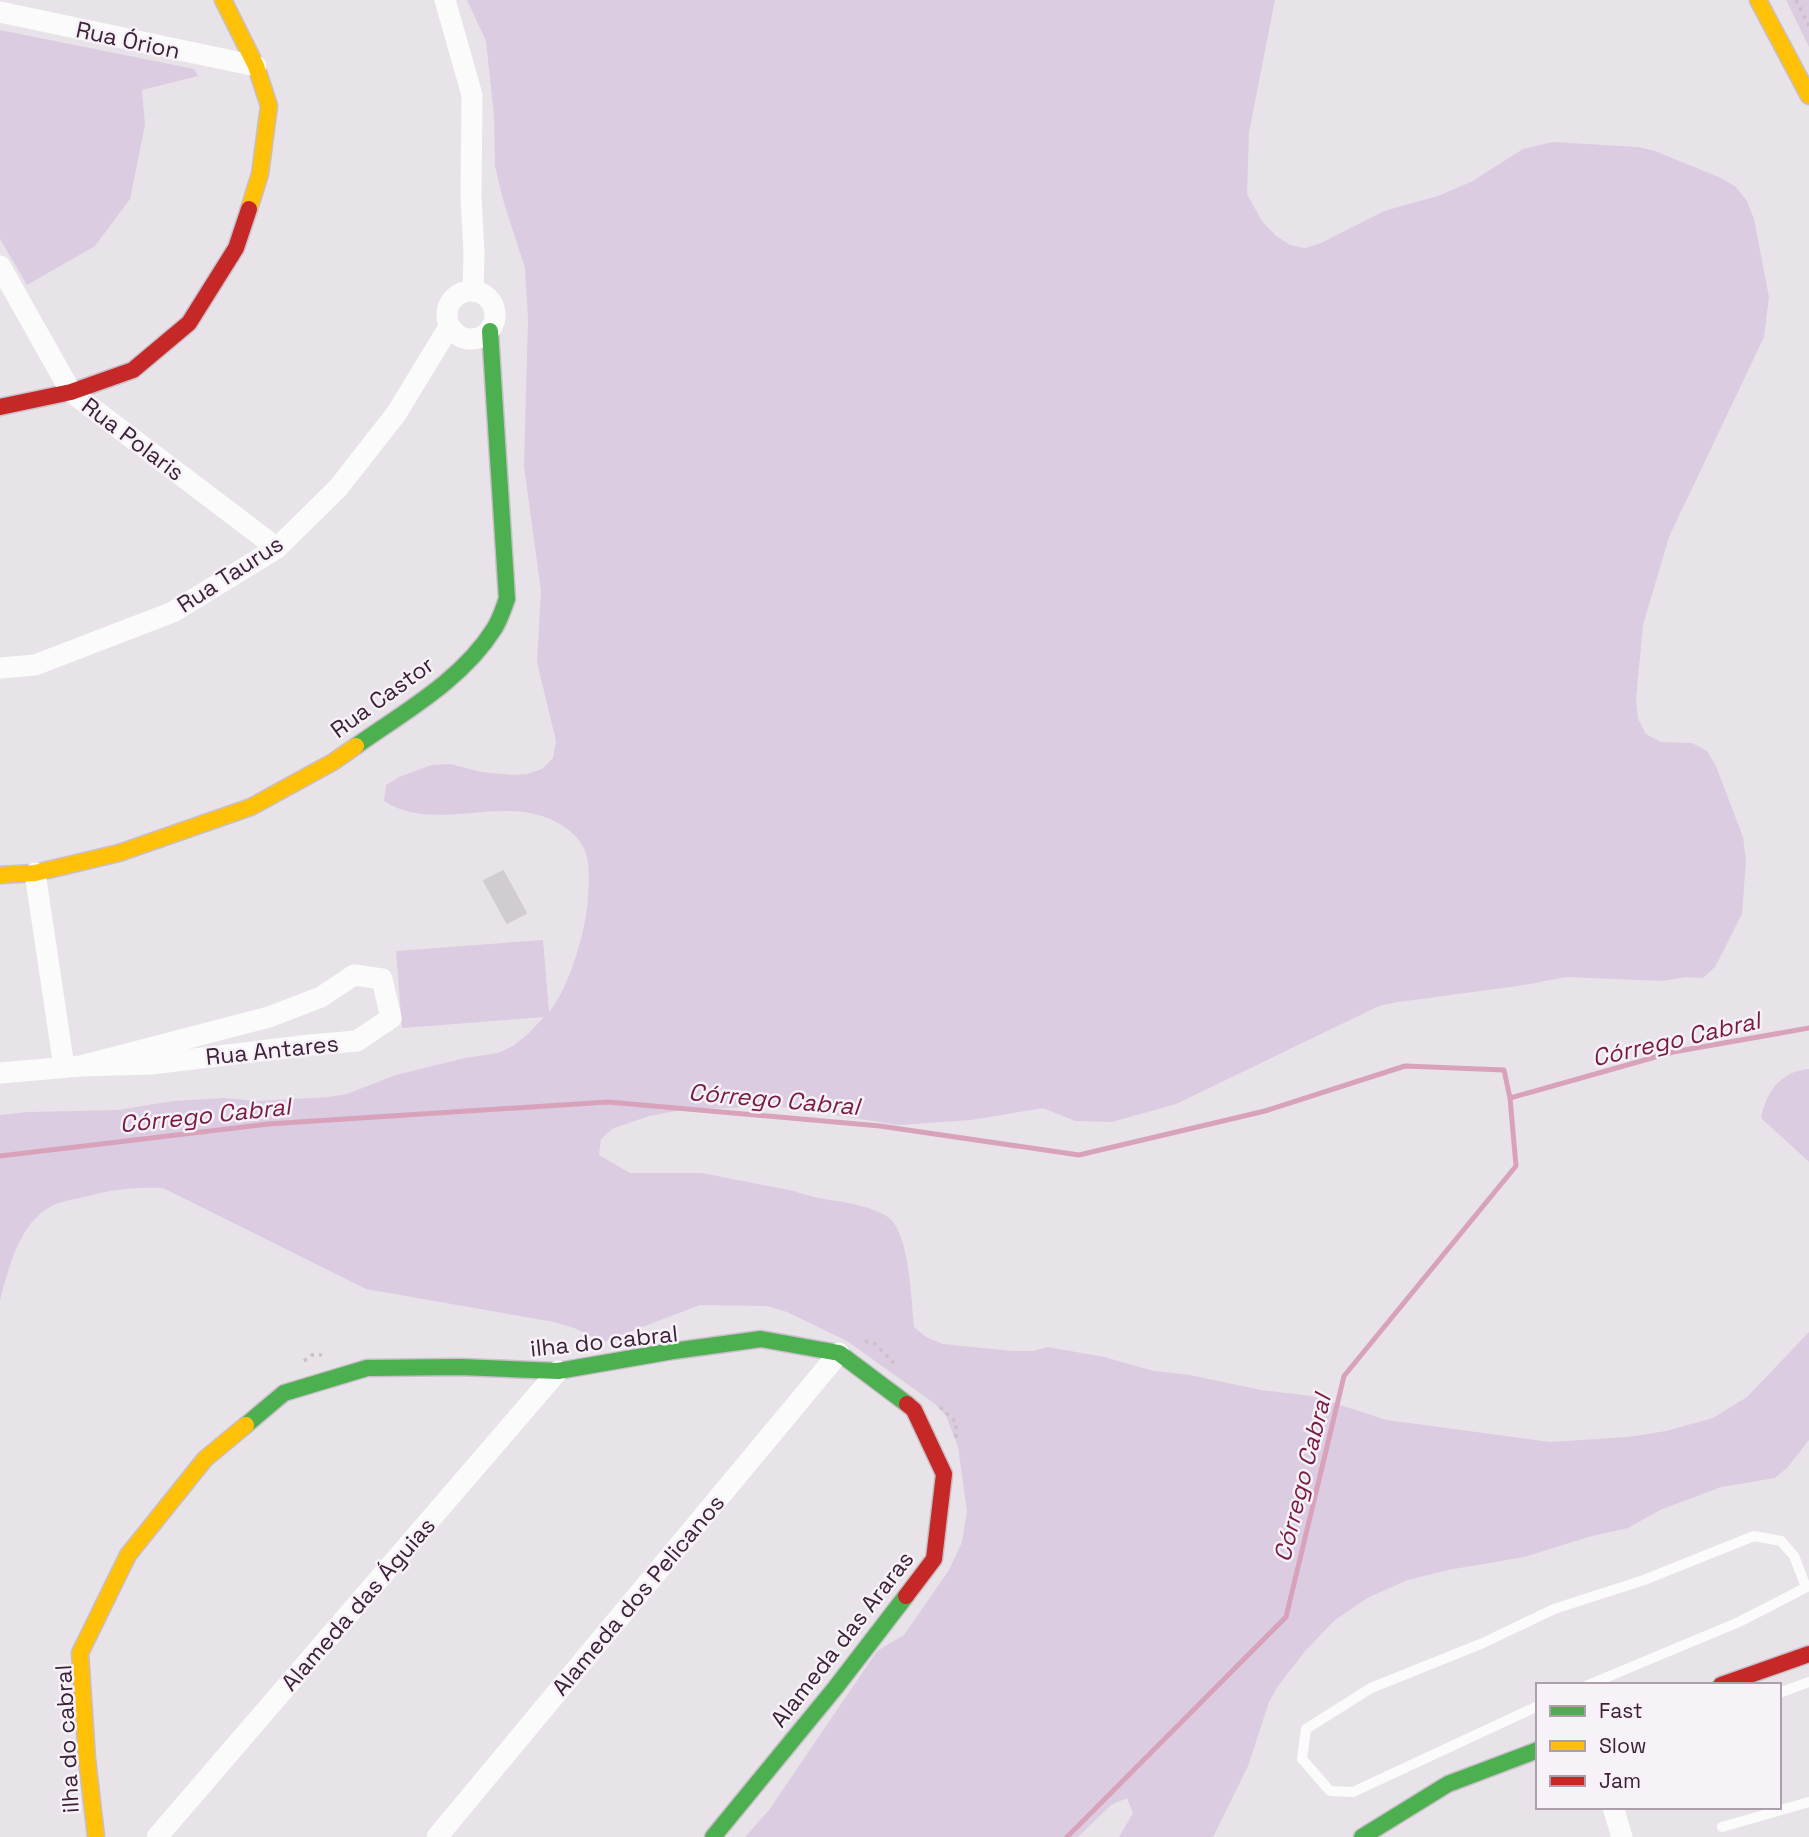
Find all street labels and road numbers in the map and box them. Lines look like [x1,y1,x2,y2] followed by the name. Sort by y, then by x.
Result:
[73,14,183,66] street label: Rua Órion
[76,391,190,487] street label: Rua Polaris
[171,529,289,619] street label: Rua Taurus
[324,649,440,745] street label: Rua Castor
[204,1028,340,1072] street label: Rua Antares
[529,1318,679,1364] street label: ilha do cabral
[545,1488,731,1702] street label: Alameda dos Pelicanos
[274,1511,442,1697] street label: Alameda das Águias
[764,1545,920,1733] street label: Alameda das Araras
[48,1664,86,1814] street label: ilha do cabral

